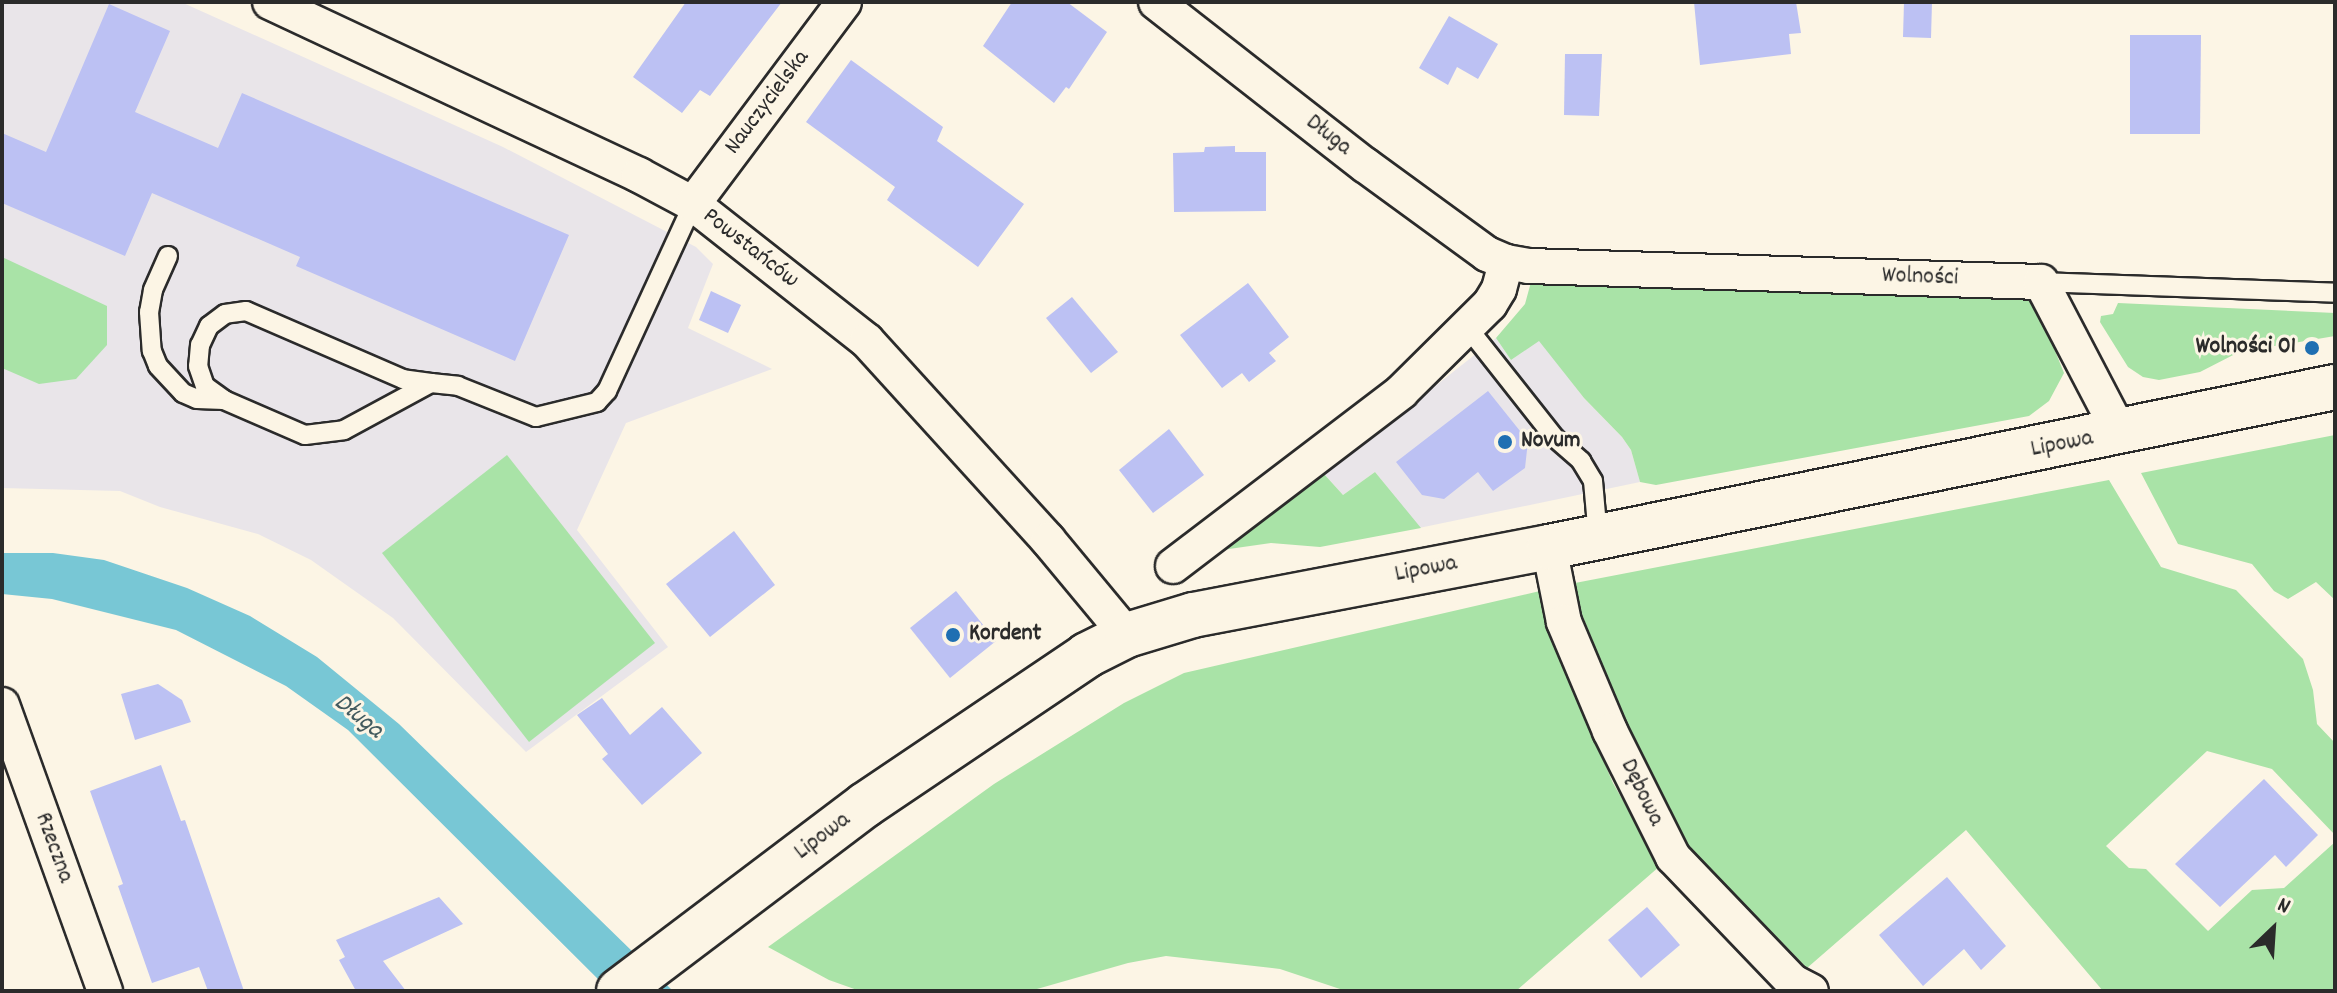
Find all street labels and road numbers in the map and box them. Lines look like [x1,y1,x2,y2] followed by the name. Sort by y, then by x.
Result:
[719,45,817,161] street label: Nauczycielska
[1299,109,1357,163] street label: Długa
[696,203,804,295] street label: Powstańców
[1881,262,1959,294] street label: Wolności
[2028,425,2096,465] street label: Lipowa
[1392,550,1460,590] street label: Lipowa
[1613,755,1669,831] street label: Dębowa
[789,807,857,867] street label: Lipowa
[27,809,79,887] street label: Rzeczna

